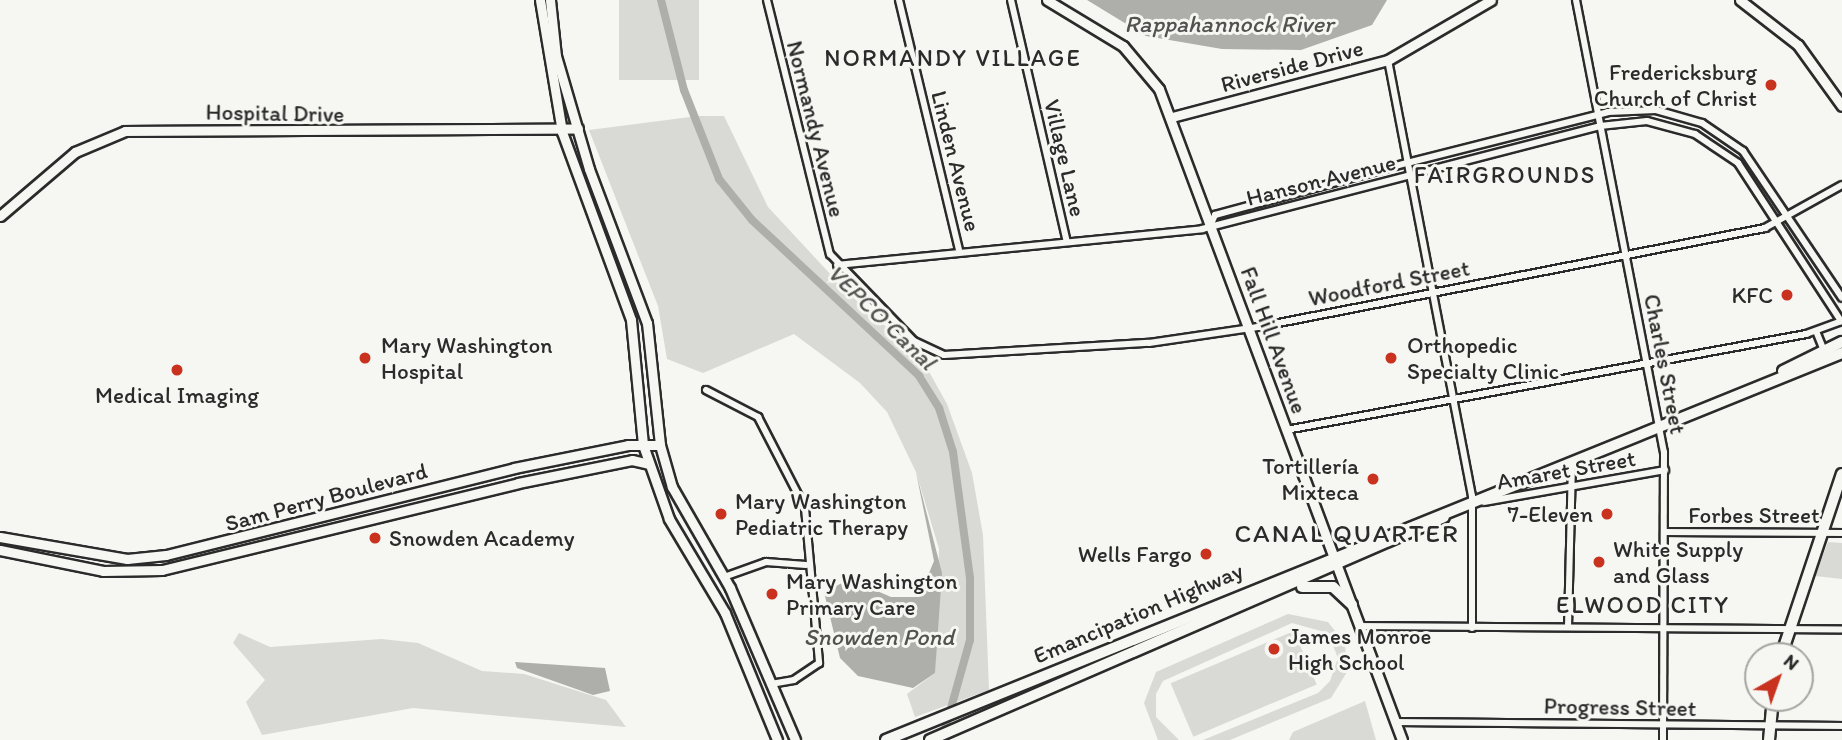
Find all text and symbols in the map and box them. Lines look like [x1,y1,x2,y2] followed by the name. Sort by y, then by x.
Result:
[1125,10,1333,38] water label: Rappahannock River
[1218,34,1366,98] street label: Riverside Drive
[781,38,851,220] street label: Normandy Avenue
[826,44,1080,72] district label: NORMANDY VILLAGE
[1594,58,1757,112] place label: Fredericksburg Church of Christ
[1763,77,1779,93] marker: Fredericksburg Church of Christ
[925,88,987,234] street label: Linden Avenue
[1038,97,1092,219] street label: Village Lane
[205,98,345,128] street label: Hospital Drive
[1243,148,1399,212] street label: Hanson Avenue
[1416,161,1594,189] district label: FAIRGROUNDS
[1306,254,1472,312] street label: Woodford Street
[822,258,942,376] water label: VEPCO Canal
[1235,263,1313,417] street label: Fall Hill Avenue
[1732,281,1773,309] place label: KFC
[1779,287,1795,303] marker: KFC
[1638,292,1692,436] street label: Charles Street
[381,331,553,385] place label: Mary Washington Hospital
[1407,331,1559,385] place label: Orthopedic Specialty Clinic
[355,348,375,368] marker: Mary Washington Hospital
[1381,348,1401,368] marker: Orthopedic Specialty Clinic
[169,362,185,378] marker: Medical Imaging
[95,381,259,409] place label: Medical Imaging
[1495,444,1637,496] street label: Amaret Street
[1262,452,1359,506] place label: Tortillería Mixteca
[222,457,430,537] street label: Sam Perry Boulevard
[1365,471,1381,487] marker: Tortillería Mixteca
[735,487,908,541] place label: Mary Washington Pediatric Therapy
[1508,500,1593,528] place label: 7-Eleven
[1688,501,1820,529] street label: Forbes Street
[713,506,729,522] marker: Mary Washington Pediatric Therapy
[1599,506,1615,522] marker: 7-Eleven
[1236,518,1458,550] district label: CANAL QUARTER
[389,524,575,552] place label: Snowden Academy
[367,530,383,546] marker: Snowden Academy
[1613,535,1742,589] place label: White Supply and Glass
[1078,540,1192,568] place label: Wells Fargo
[1198,546,1214,562] marker: Wells Fargo
[1591,554,1607,570] marker: White Supply and Glass
[1029,556,1247,670] street label: Emancipation Highway
[786,567,958,621] place label: Mary Washington Primary Care
[764,586,780,602] marker: Mary Washington Primary Care
[1557,591,1729,619] district label: ELWOOD CITY
[1288,622,1431,676] place label: James Monroe High School
[804,623,954,651] water label: Snowden Pond
[1266,641,1282,657] marker: James Monroe High School
[1744,642,1814,712] north arrow
[1779,649,1804,675] text: N
[1544,692,1696,722] street label: Progress Street

